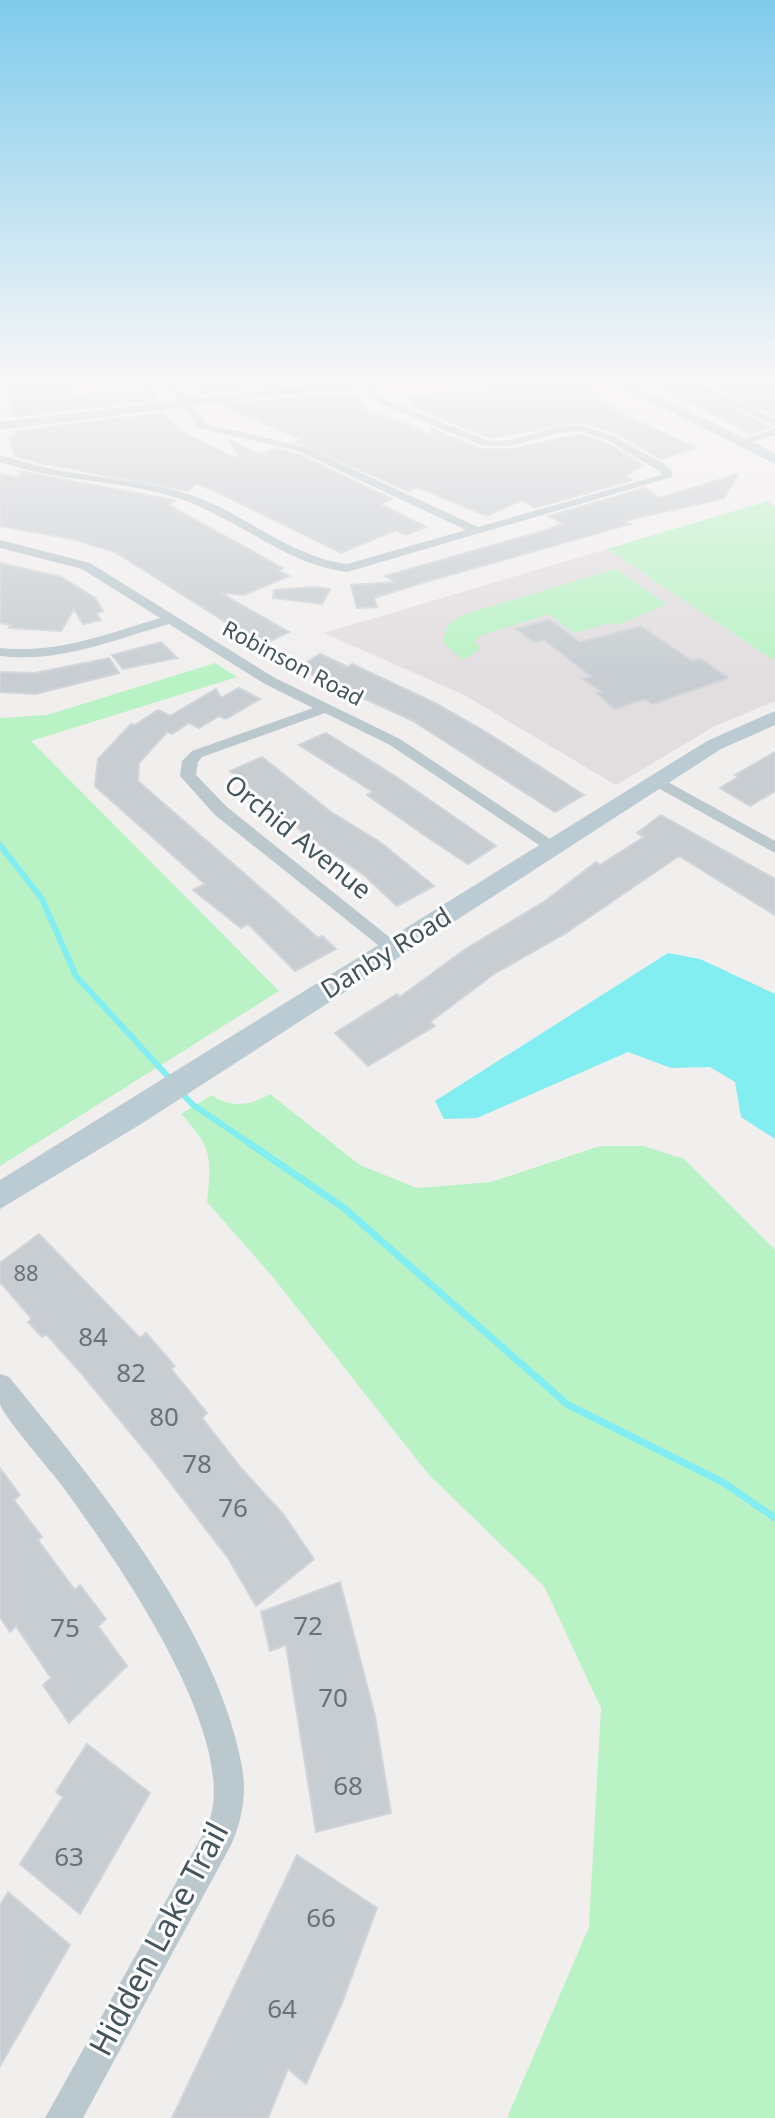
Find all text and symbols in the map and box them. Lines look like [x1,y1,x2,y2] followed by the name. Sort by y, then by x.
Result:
[218,612,369,712] street label: Robinson Road
[217,766,380,907] street label: Orchid Avenue
[313,898,458,1007] street label: Danby Road
[13,1257,39,1287] house number: 88
[78,1318,108,1354] house number: 84
[116,1354,146,1390] house number: 82
[149,1398,179,1434] house number: 80
[182,1445,212,1481] house number: 78
[218,1489,248,1525] house number: 76
[293,1607,323,1643] house number: 72
[50,1609,80,1645] house number: 75
[318,1679,348,1715] house number: 70
[333,1767,363,1803] house number: 68
[78,1814,237,2063] street label: Hidden Lake Trail
[54,1838,84,1874] house number: 63
[306,1899,336,1935] house number: 66
[267,1990,297,2026] house number: 64

